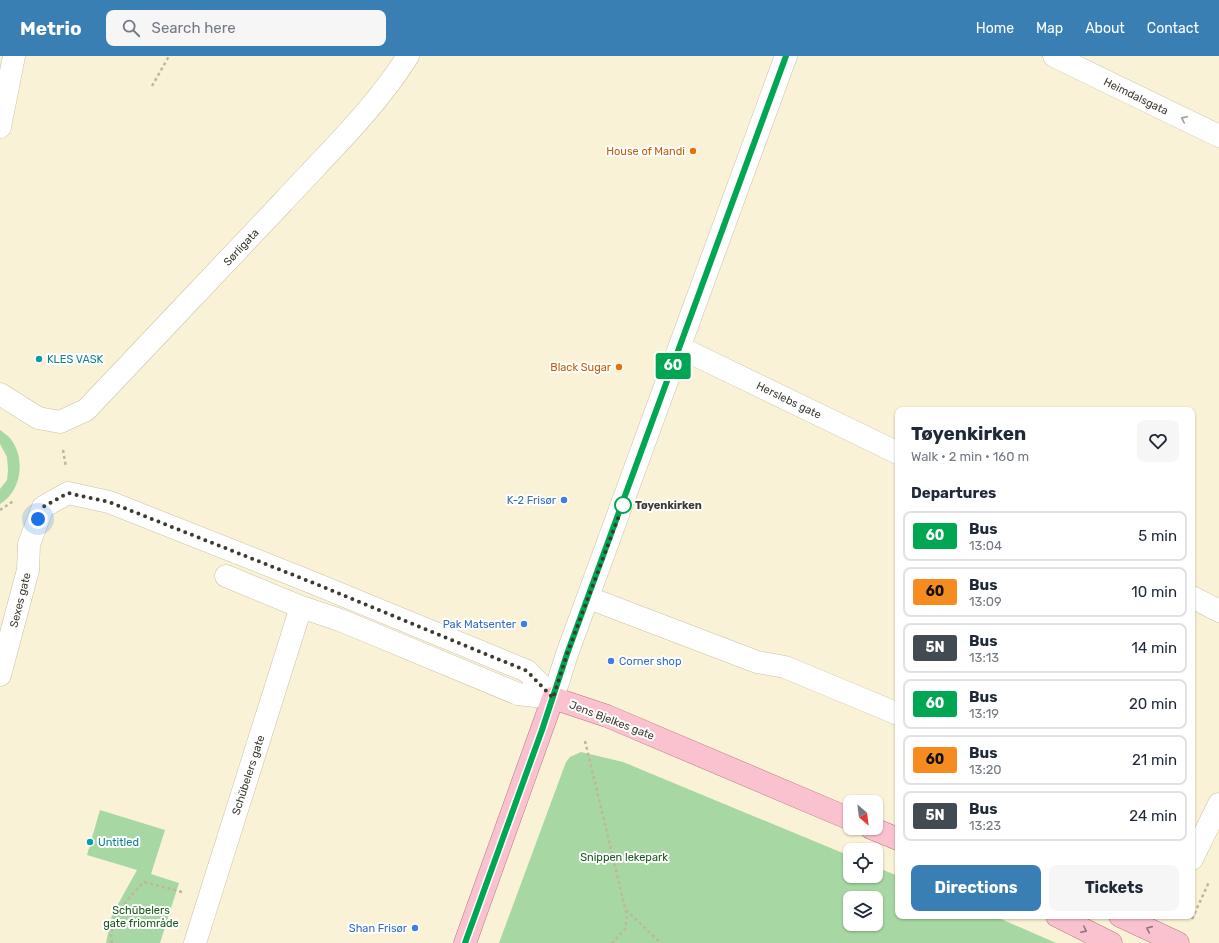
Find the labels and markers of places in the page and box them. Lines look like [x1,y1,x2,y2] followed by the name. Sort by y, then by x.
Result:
[606,145,685,158] place label: House of Mandi
[688,146,698,156] marker: House of Mandi
[47,353,103,366] place label: KLES VASK
[34,354,44,364] marker: KLES VASK
[550,361,612,374] place label: Black Sugar
[614,362,624,372] marker: Black Sugar
[507,494,557,507] place label: K-2 Frisør
[559,495,569,505] marker: K-2 Frisør
[614,496,632,514] marker: Tøyenkirken
[635,499,702,512] place label: Tøyenkirken
[443,618,517,631] place label: Pak Matsenter
[519,619,529,629] marker: Pak Matsenter
[619,655,681,668] place label: Corner shop
[606,656,616,666] marker: Corner shop
[98,836,139,849] place label: Untitled
[85,837,95,847] marker: Untitled
[349,922,408,935] place label: Shan Frisør
[410,923,420,933] marker: Shan Frisør

